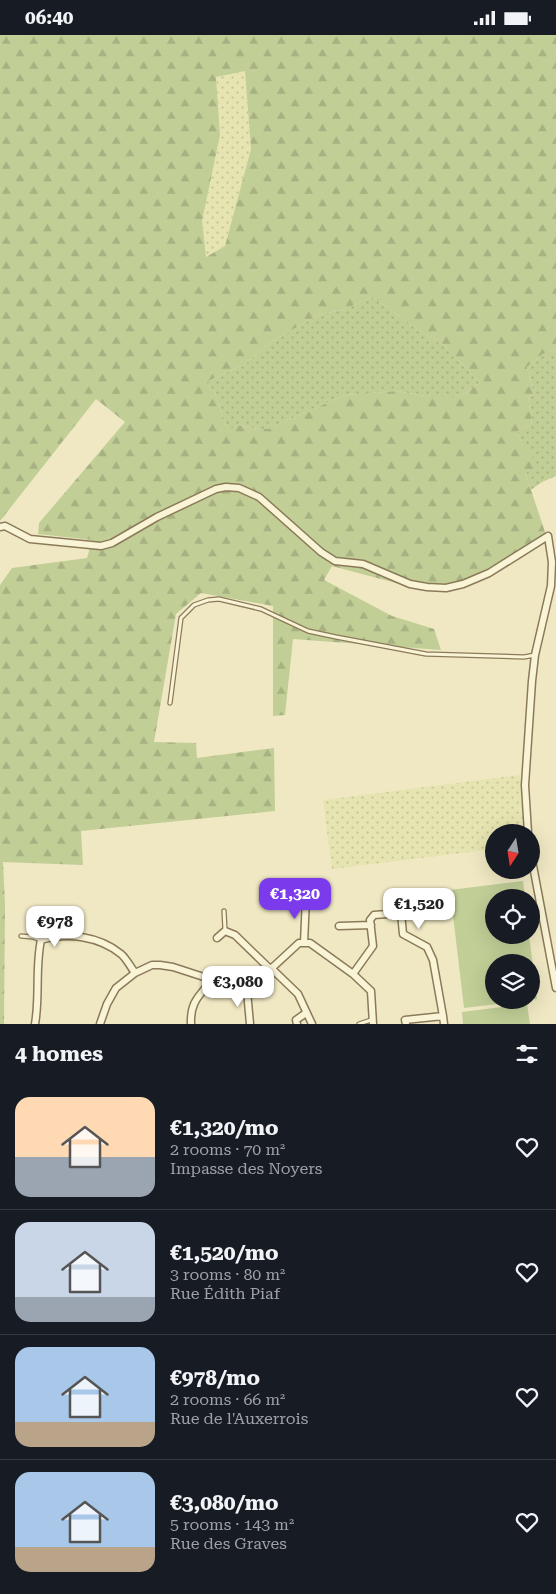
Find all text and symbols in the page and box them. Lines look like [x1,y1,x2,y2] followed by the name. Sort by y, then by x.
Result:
[25,6,74,29] text: 06:40
[485,824,540,879] north arrow
[485,824,540,1009] map controls
[254,877,336,920] pin: €1,320
[270,884,320,903] text: €1,320
[378,887,460,930] pin: €1,520
[485,889,540,944] button: locate
[394,894,444,913] text: €1,520
[25,905,85,948] pin: €978
[37,912,73,931] text: €978
[485,954,540,1009] button: layers
[197,965,279,1008] pin: €3,080
[213,972,263,991] text: €3,080
[513,1040,541,1068] icon: filters
[15,1042,103,1066] text: 4 homes
[170,1116,279,1140] text: €1,320/mo
[55,1117,115,1177] icon: home
[513,1133,541,1161] icon: heart
[170,1140,285,1159] text: 2 rooms · 70 m²
[170,1159,322,1178] text: Impasse des Noyers
[170,1241,279,1265] text: €1,520/mo
[55,1242,115,1302] icon: home
[513,1258,541,1286] icon: heart
[170,1265,285,1284] text: 3 rooms · 80 m²
[170,1284,280,1303] text: Rue Édith Piaf
[170,1366,260,1390] text: €978/mo
[55,1367,115,1427] icon: home
[513,1383,541,1411] icon: heart
[170,1390,285,1409] text: 2 rooms · 66 m²
[170,1409,308,1428] text: Rue de l'Auxerrois
[170,1491,279,1515] text: €3,080/mo
[55,1492,115,1552] icon: home
[513,1508,541,1536] icon: heart
[170,1515,294,1534] text: 5 rooms · 143 m²
[170,1534,287,1553] text: Rue des Graves

